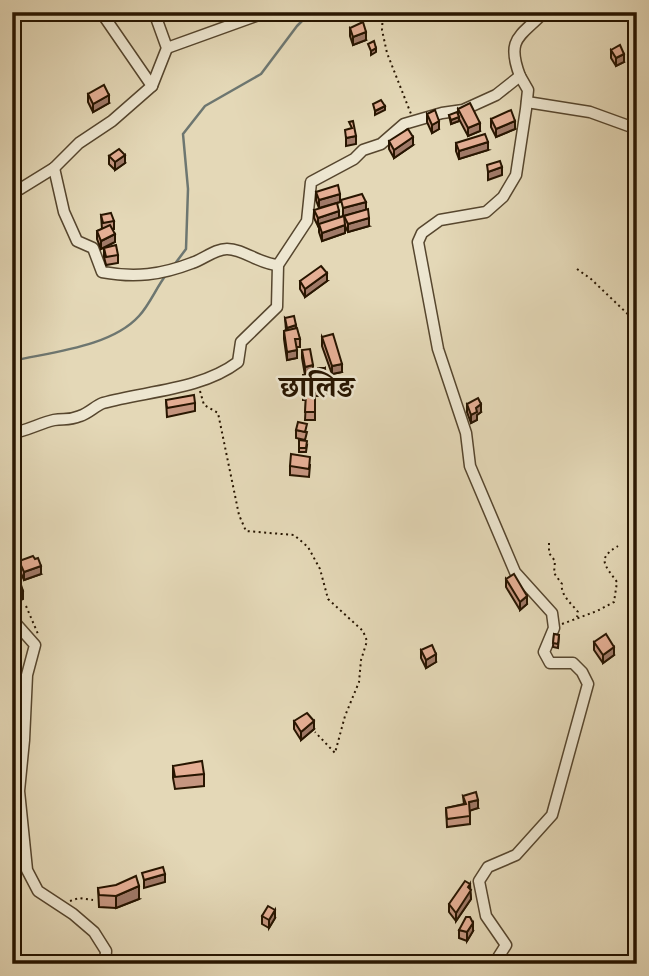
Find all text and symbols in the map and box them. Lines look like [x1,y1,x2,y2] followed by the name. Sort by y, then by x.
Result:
[278,369,357,407] district label: छालिङ

